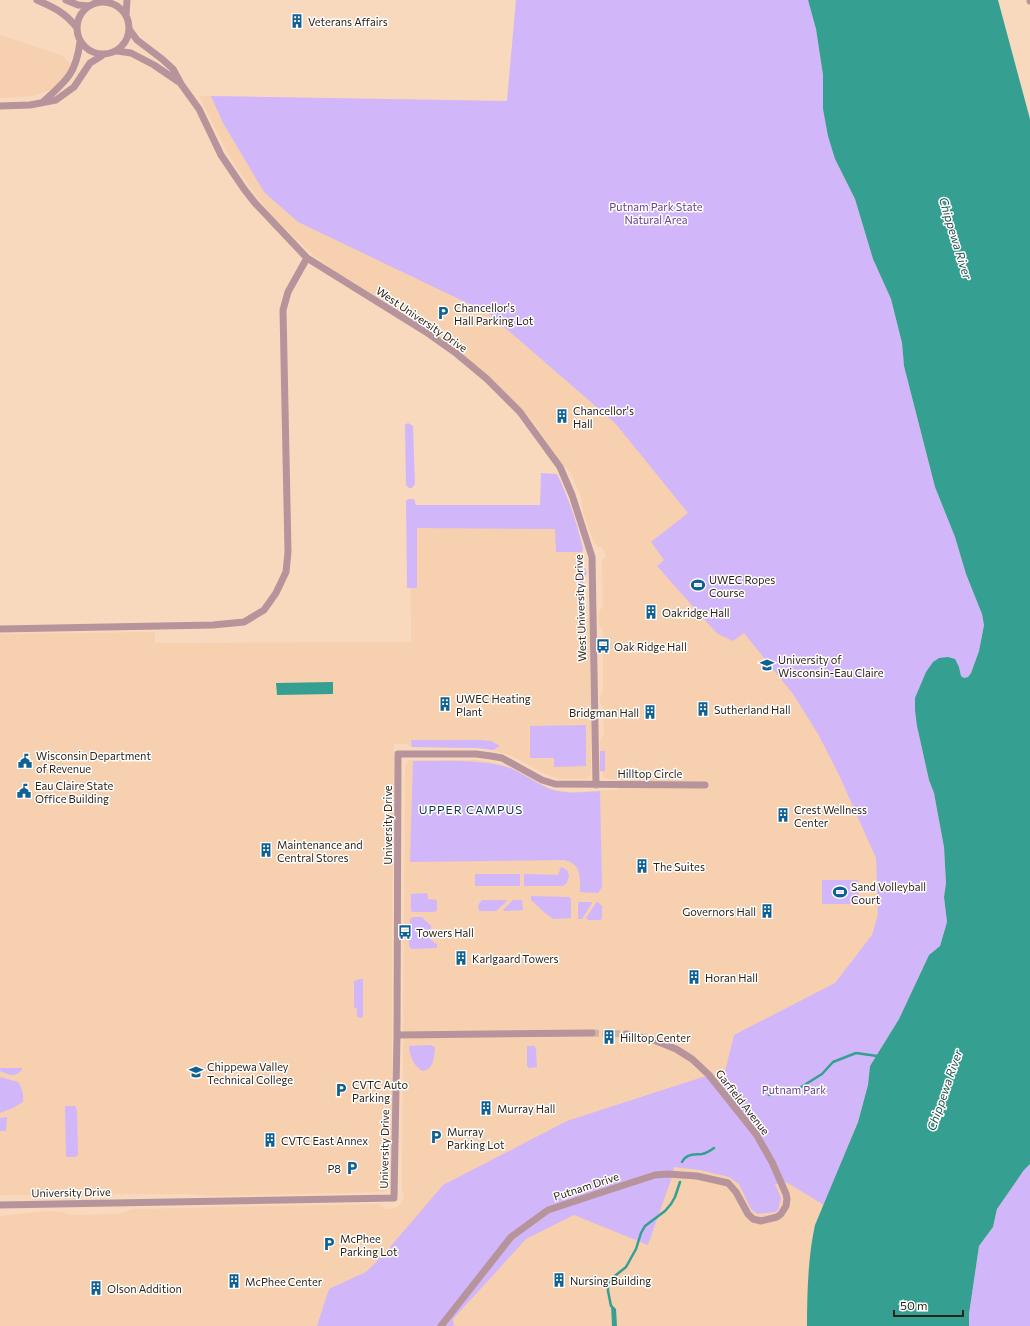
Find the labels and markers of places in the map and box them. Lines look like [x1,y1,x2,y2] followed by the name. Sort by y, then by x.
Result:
[289,13,305,29] building icon: Veterans Affairs
[308,15,388,28] place label: Veterans Affairs
[454,301,534,327] place label: Chancellor's Hall Parking Lot
[435,305,451,321] parking icon: Chancellor's Hall Parking Lot
[573,404,634,430] place label: Chancellor's Hall
[554,408,570,424] building icon: Chancellor's Hall
[709,573,775,599] place label: UWEC Ropes Course
[690,577,706,593] sports icon: UWEC Ropes Course
[643,604,659,620] building icon: Oakridge Hall
[662,606,730,619] place label: Oakridge Hall
[595,638,611,654] bus stop icon: Oak Ridge Hall
[614,640,687,653] place label: Oak Ridge Hall
[778,653,884,679] place label: University of Wisconsin-Eau Claire
[759,657,775,673] school or university icon: University of Wisconsin-Eau Claire
[456,692,531,718] place label: UWEC Heating Plant
[437,696,453,712] building icon: UWEC Heating Plant
[695,701,711,717] building icon: Sutherland Hall
[714,703,791,716] place label: Sutherland Hall
[642,704,658,720] building icon: Bridgman Hall
[569,706,639,719] place label: Bridgman Hall
[36,749,151,775] place label: Wisconsin Department of Revenue
[17,753,33,769] public building icon: Wisconsin Department of Revenue
[35,779,114,805] place label: Eau Claire State Office Building
[16,783,32,799] public building icon: Eau Claire State Office Building
[794,803,867,829] place label: Crest Wellness Center
[775,807,791,823] building icon: Crest Wellness Center
[277,838,363,864] place label: Maintenance and Central Stores
[258,842,274,858] building icon: Maintenance and Central Stores
[634,858,650,874] building icon: The Suites
[653,860,705,873] place label: The Suites
[851,880,926,906] place label: Sand Volleyball Court
[832,884,848,900] sports icon: Sand Volleyball Court
[759,903,775,919] building icon: Governors Hall
[682,905,756,918] place label: Governors Hall
[397,924,413,940] bus stop icon: Towers Hall
[416,926,474,939] place label: Towers Hall
[453,950,469,966] building icon: Karlgaard Towers
[472,952,559,965] place label: Karlgaard Towers
[686,969,702,985] building icon: Horan Hall
[705,971,758,984] place label: Horan Hall
[601,1029,617,1045] building icon: Hilltop Center
[620,1031,691,1044] place label: Hilltop Center
[207,1060,293,1086] place label: Chippewa Valley Technical College
[188,1064,204,1080] school or university icon: Chippewa Valley Technical College
[352,1078,408,1104] place label: CVTC Auto Parking
[333,1082,349,1098] parking icon: CVTC Auto Parking
[478,1100,494,1116] building icon: Murray Hall
[497,1102,555,1115] place label: Murray Hall
[447,1125,505,1151] place label: Murray Parking Lot
[428,1129,444,1145] parking icon: Murray Parking Lot
[262,1132,278,1148] building icon: CVTC East Annex
[281,1134,368,1147] place label: CVTC East Annex
[344,1160,360,1176] parking icon: P8
[327,1162,341,1175] place label: P8
[340,1232,398,1258] place label: McPhee Parking Lot
[321,1236,337,1252] parking icon: McPhee Parking Lot
[551,1272,567,1288] building icon: Nursing Building
[226,1273,242,1289] building icon: McPhee Center
[570,1274,651,1287] place label: Nursing Building
[245,1275,323,1288] place label: McPhee Center
[88,1280,104,1296] building icon: Olson Addition
[107,1282,182,1295] place label: Olson Addition

